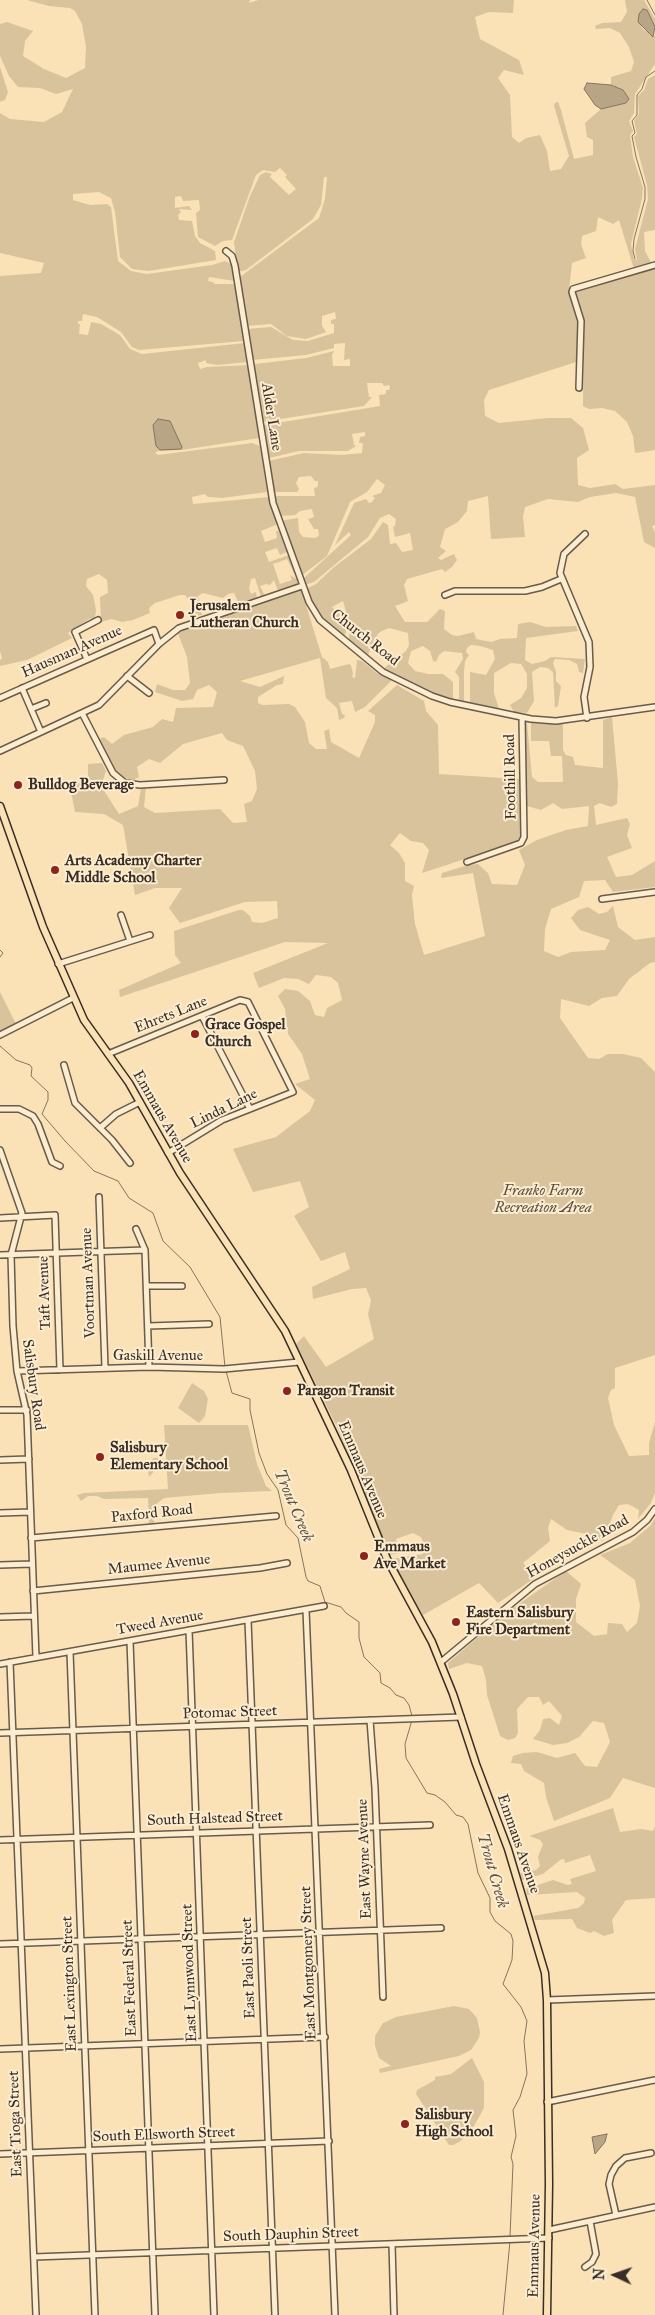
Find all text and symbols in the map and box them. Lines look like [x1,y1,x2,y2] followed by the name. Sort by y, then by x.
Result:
[257,382,285,452] street label: Alder Lane
[190,597,299,632] place label: Jerusalem Lutheran Church
[327,606,403,670] street label: Church Road
[174,609,186,621] marker: Jerusalem Lutheran Church
[19,622,125,682] street label: Hausman Avenue
[501,734,521,820] street label: Foothill Road
[28,776,134,794] place label: Bulldog Beverage
[12,779,24,791] marker: Bulldog Beverage
[65,852,201,887] place label: Arts Academy Charter Middle School
[49,864,61,876] marker: Arts Academy Charter Middle School
[132,992,210,1038] street label: Ehrets Lane
[205,1016,286,1051] place label: Grace Gospel Church
[189,1028,201,1040] marker: Grace Gospel Church
[128,1067,196,1167] street label: Emmaus Avenue
[188,1085,260,1133] street label: Linda Lane
[494,1182,592,1217] park label: Franko Farm Recreation Area
[78,1227,100,1339] street label: Voortman Avenue
[35,1256,55,1330] street label: Taft Avenue
[18,1338,48,1432] street label: Salisbury Road
[113,1347,203,1365] street label: Gaskill Avenue
[297,1382,394,1400] place label: Paragon Transit
[281,1385,293,1397] marker: Paragon Transit
[333,1419,391,1521] street label: Emmaus Avenue
[110,1439,228,1474] place label: Salisbury Elementary School
[94,1451,106,1463] marker: Salisbury Elementary School
[269,1467,317,1545] water label: Trout Creek
[110,1501,194,1527] street label: Paxford Road
[524,1512,632,1582] street label: Honeysuckle Road
[374,1538,446,1573] place label: Emmaus Ave Market
[358,1550,370,1562] marker: Emmaus Ave Market
[107,1551,211,1579] street label: Maumee Avenue
[466,1604,574,1639] place label: Eastern Salisbury Fire Department
[115,1606,205,1640] street label: Tweed Avenue
[450,1616,462,1628] marker: Eastern Salisbury Fire Department
[182,1702,278,1724] street label: Potomac Street
[493,1792,543,1896] street label: Emmaus Avenue
[354,1799,376,1919] street label: East Wayne Avenue
[147,1808,283,1830] street label: South Halstead Street
[472,1831,512,1911] water label: Trout Creek
[297,1886,321,2040] street label: East Montgomery Street
[179,1904,201,2042] street label: East Lynnwood Street
[59,1916,81,2052] street label: East Lexington Street
[238,1917,260,2019] street label: East Paoli Street
[119,1919,141,2037] street label: East Federal Street
[5,2070,27,2178] street label: East Tioga Street
[415,2106,493,2141] place label: Salisbury High School
[399,2118,411,2130] marker: Salisbury High School
[92,2124,236,2146] street label: South Ellsworth Street
[525,2194,545,2298] street label: Emmaus Avenue
[223,2224,359,2246] street label: South Dauphin Street
[590,2250,640,2300] north arrow
[591,2268,608,2281] text: N

